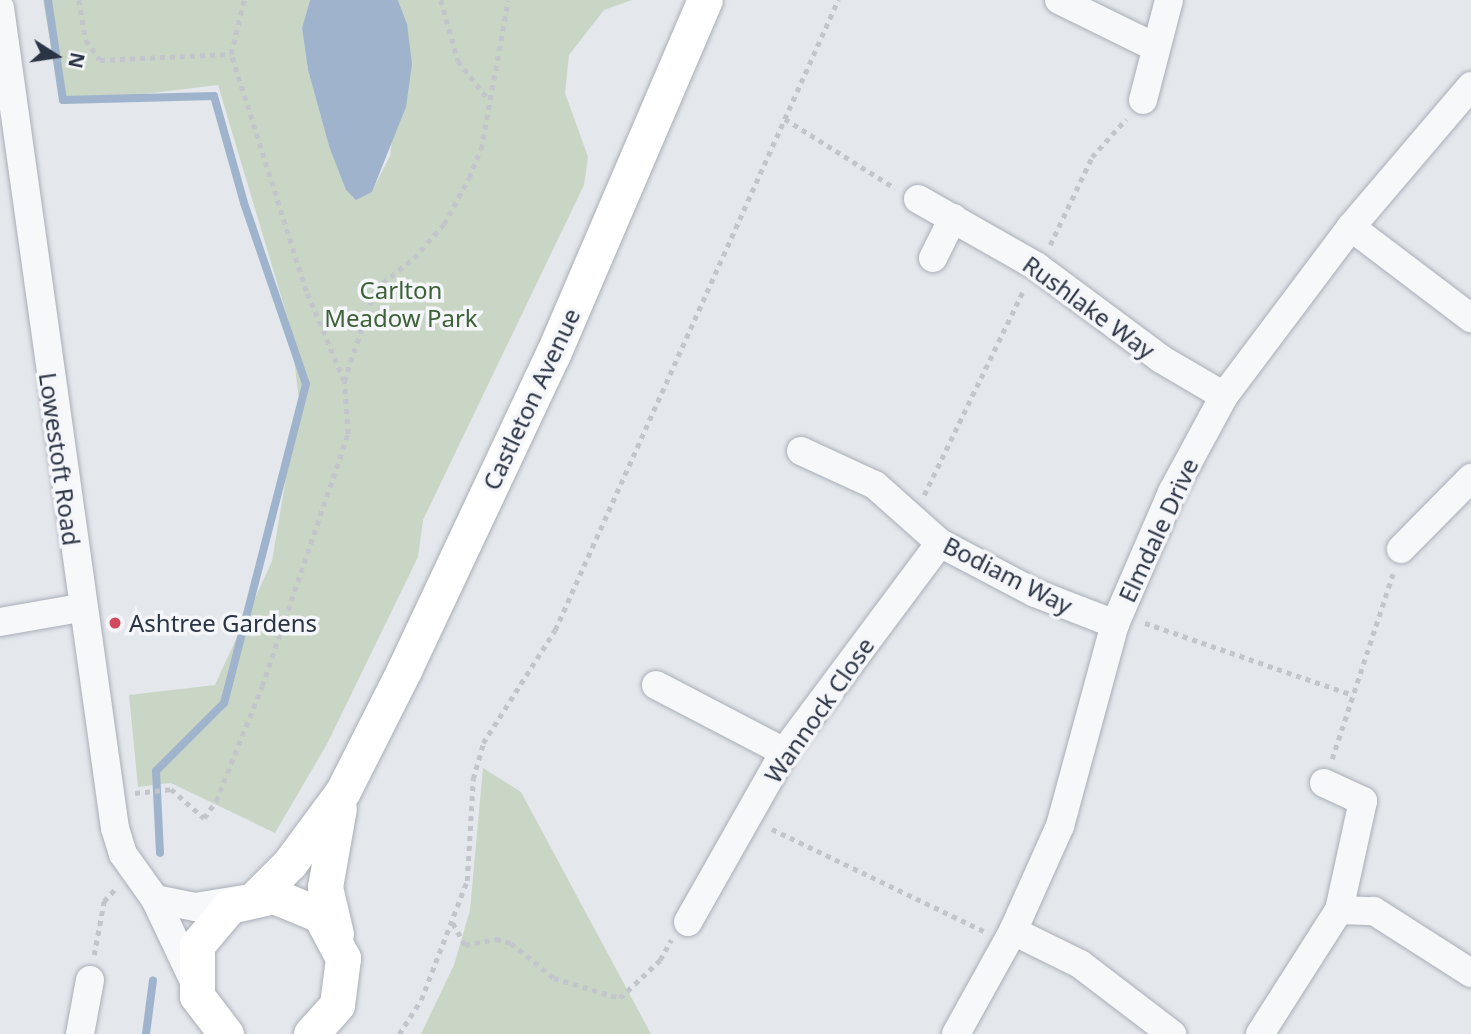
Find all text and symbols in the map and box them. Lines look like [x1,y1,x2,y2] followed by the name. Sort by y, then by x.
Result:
[21,21,91,91] north arrow
[62,50,91,71] text: N
[1017,250,1161,364] street label: Rushlake Way
[324,276,478,332] park label: Carlton Meadow Park
[476,304,586,494] street label: Castleton Avenue
[34,371,86,547] street label: Lowestoft Road
[1112,453,1204,607] street label: Elmdale Drive
[939,530,1077,620] street label: Bodiam Way
[129,609,317,637] place label: Ashtree Gardens
[107,615,123,631] marker: Ashtree Gardens
[758,632,880,788] street label: Wannock Close

